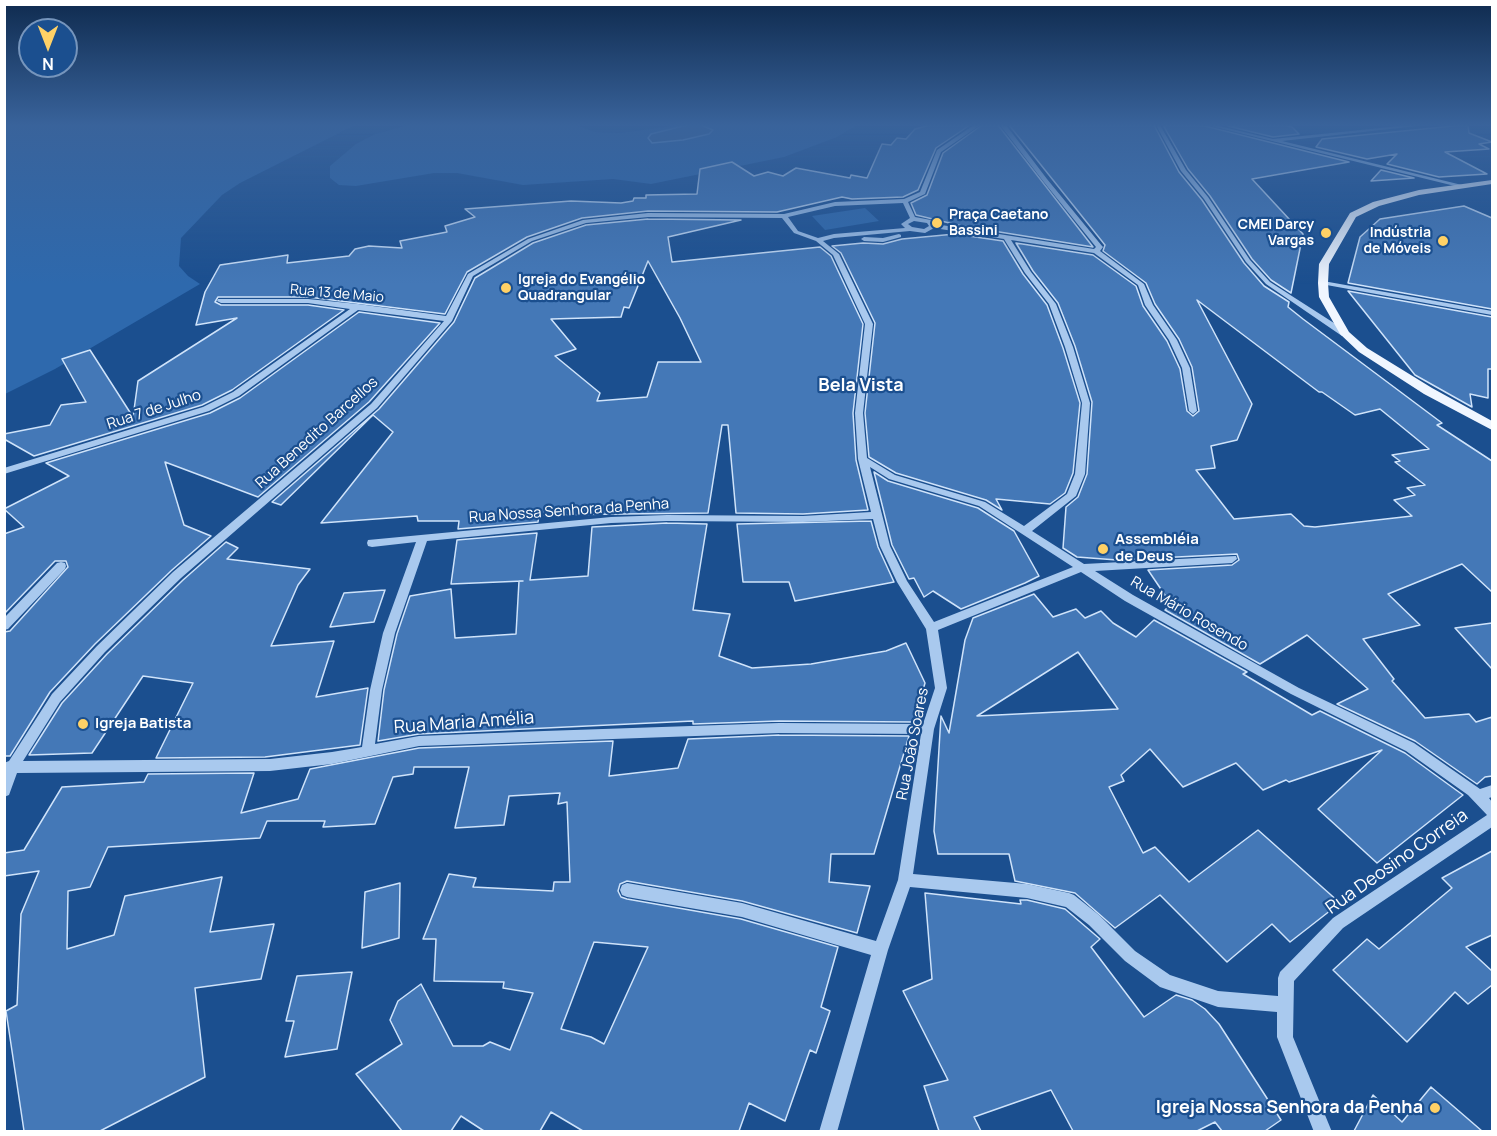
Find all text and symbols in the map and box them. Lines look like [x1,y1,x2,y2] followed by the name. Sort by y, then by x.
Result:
[18,18,78,78] north arrow
[42,53,54,75] text: N
[949,207,1048,240] place label: Praça Caetano Bassini
[930,216,944,230] marker: Praça Caetano Bassini
[1238,217,1314,250] place label: CMEI Darcy Vargas
[1363,225,1431,258] place label: Indústria de Móveis
[1319,226,1333,240] marker: CMEI Darcy Vargas
[1436,234,1450,248] marker: Indústria de Móveis
[518,272,645,304] place label: Igreja do Evangélio Quadrangular
[499,281,513,295] marker: Igreja do Evangélio Quadrangular
[289,282,385,306] street label: Rua 13 de Maio
[252,373,382,493] street label: Rua Benedito Barcellos
[818,375,904,397] district label: Bela Vista
[105,386,203,434] street label: Rua 7 de Julho
[468,495,670,527] street label: Rua Nossa Senhora da Penha
[1115,531,1199,566] place label: Assembléia de Deus
[1096,542,1110,556] marker: Assembléia de Deus
[1127,573,1251,655] street label: Rua Mário Rosendo
[893,686,933,802] street label: Rua João Soares
[393,707,535,739] street label: Rua Maria Amélia
[95,715,191,733] place label: Igreja Batista
[76,717,90,731] marker: Igreja Batista
[1322,805,1472,919] street label: Rua Deosino Correia
[1156,1097,1423,1119] place label: Igreja Nossa Senhora da Penha
[1428,1101,1442,1115] marker: Igreja Nossa Senhora da Penha

